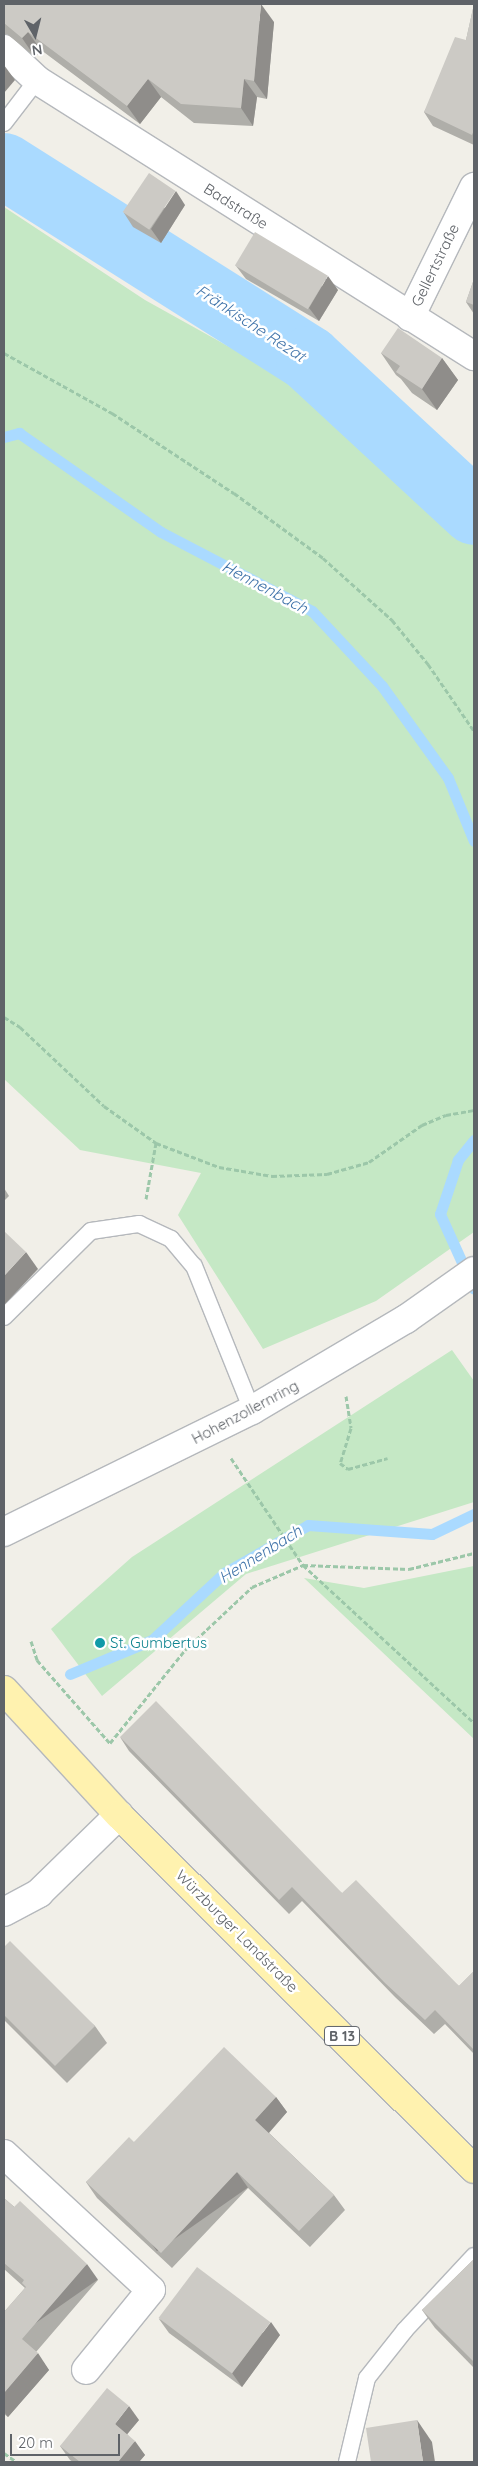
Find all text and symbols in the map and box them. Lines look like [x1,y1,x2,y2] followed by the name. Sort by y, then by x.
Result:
[10,10,60,60] north arrow
[31,40,43,59] text: N
[201,179,271,233] street label: Badstraße
[407,221,463,309] street label: Gellertstraße
[193,280,309,366] water label: Fränkische Rezat
[219,556,311,618] water label: Hennenbach
[189,1376,301,1448] street label: Hohenzollernring
[215,1521,305,1587] water label: Hennenbach
[110,1634,207,1652] place label: St. Gumbertus
[94,1637,106,1649] marker: St. Gumbertus
[172,1866,302,1996] street label: Würzburger Landstraße
[323,2024,361,2048] road number: B 13
[12,2424,122,2456] scale bar
[18,2433,53,2452] text: 20 m

